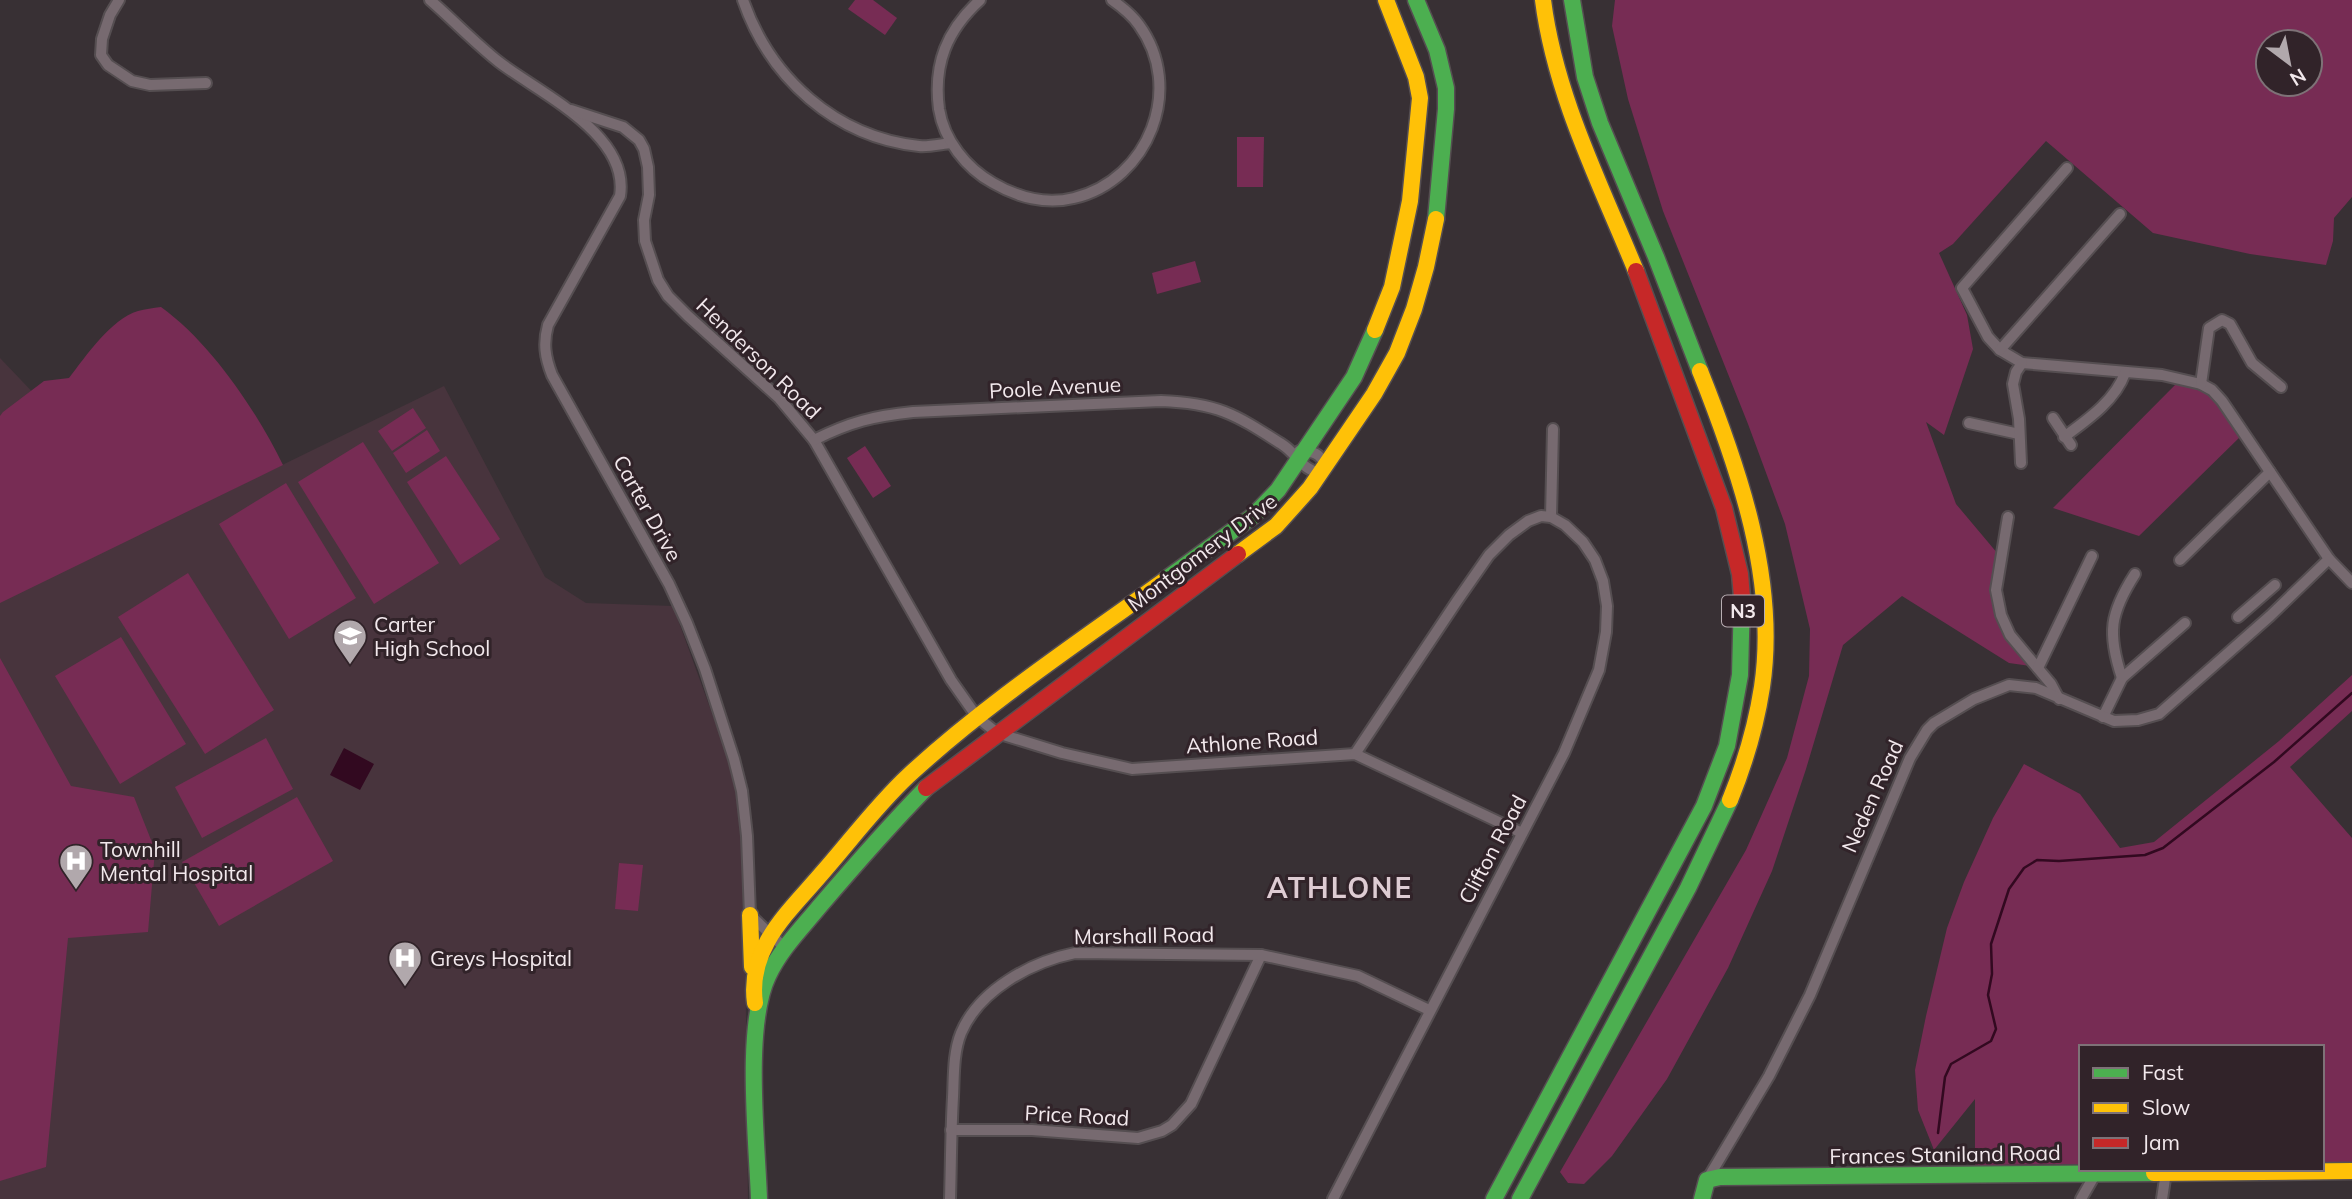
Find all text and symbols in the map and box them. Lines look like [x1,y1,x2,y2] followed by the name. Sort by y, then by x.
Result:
[2254,28,2324,98] north arrow
[2286,63,2310,91] text: N
[691,292,827,424] street label: Henderson Road
[988,371,1122,403] street label: Poole Avenue
[608,450,688,566] street label: Carter Drive
[1122,488,1282,616] street label: Montgomery Drive
[1722,596,1764,626] road number: N3
[374,611,490,661] place label: Carter High School
[331,617,369,666] school or university icon: Carter High School
[1185,723,1319,759] street label: Athlone Road
[1836,736,1908,856] street label: Neden Road
[1452,790,1532,908] street label: Clifton Road
[100,836,253,886] place label: Townhill Mental Hospital
[57,842,95,891] hospital icon: Townhill Mental Hospital
[1267,870,1413,905] district label: ATHLONE
[1074,921,1214,949] street label: Marshall Road
[386,939,424,988] hospital icon: Greys Hospital
[430,945,572,971] place label: Greys Hospital
[2079,1045,2324,1171] legend
[2142,1059,2184,1085] text: Fast
[2142,1094,2190,1120] text: Slow
[1024,1099,1130,1131] street label: Price Road
[2142,1129,2180,1155] text: Jam
[1829,1139,2061,1169] street label: Frances Staniland Road

